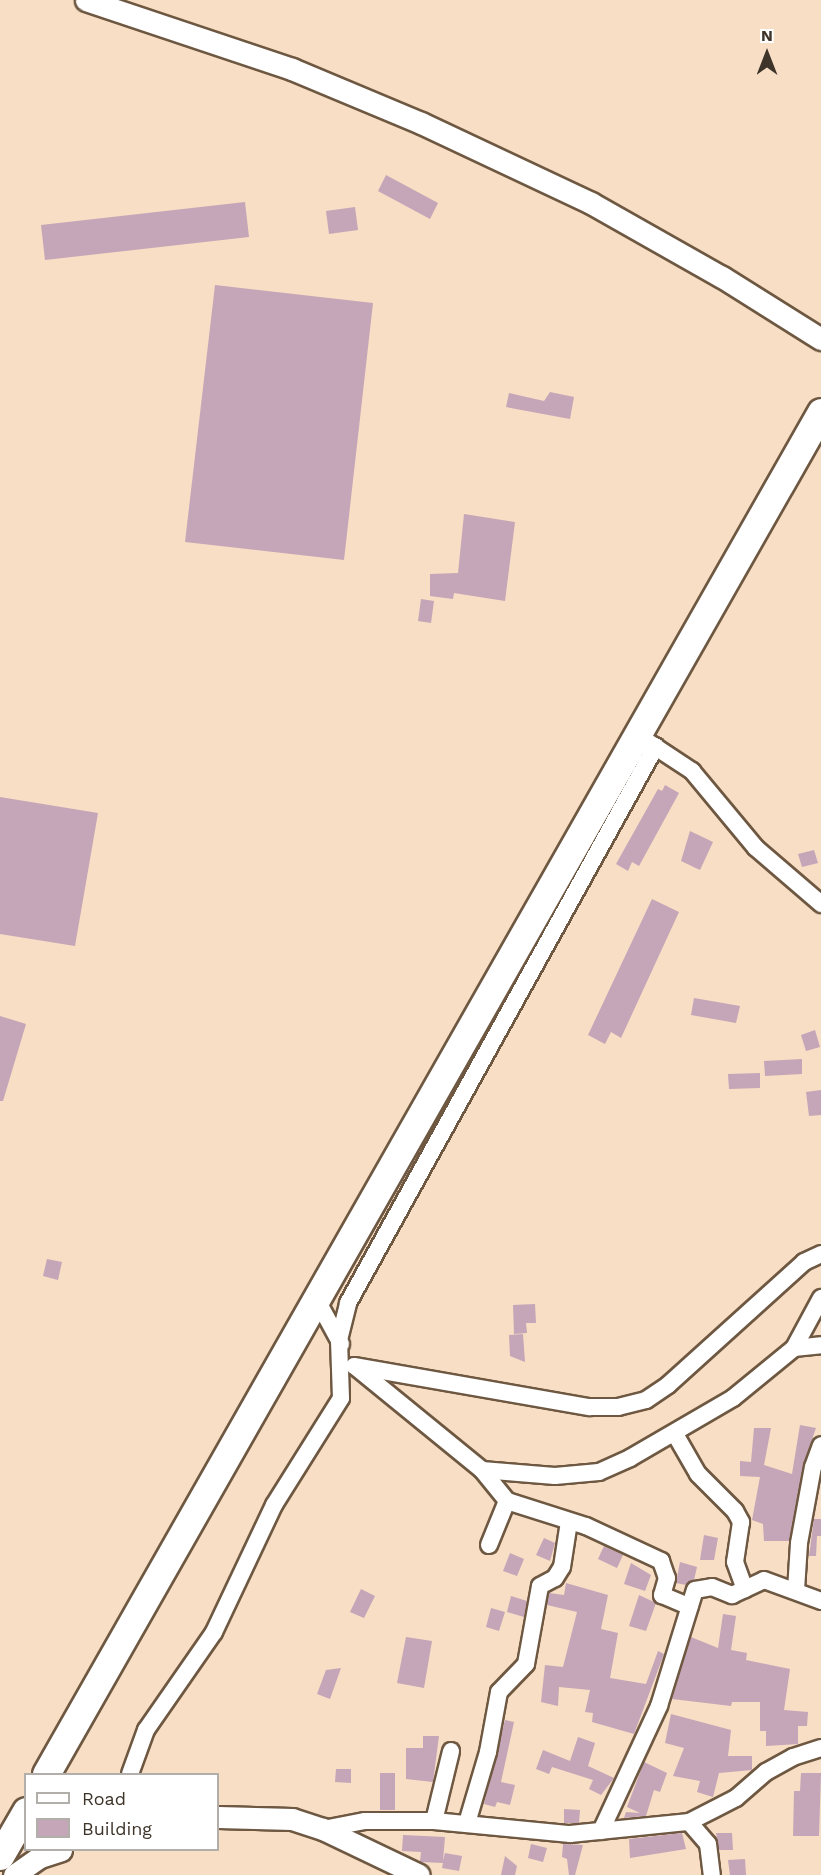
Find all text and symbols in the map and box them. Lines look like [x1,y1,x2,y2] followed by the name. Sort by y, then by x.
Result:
[737,24,797,84] north arrow
[761,26,773,45] text: N
[24,1773,219,1851] legend
[82,1788,126,1809] text: Road
[82,1818,152,1839] text: Building

